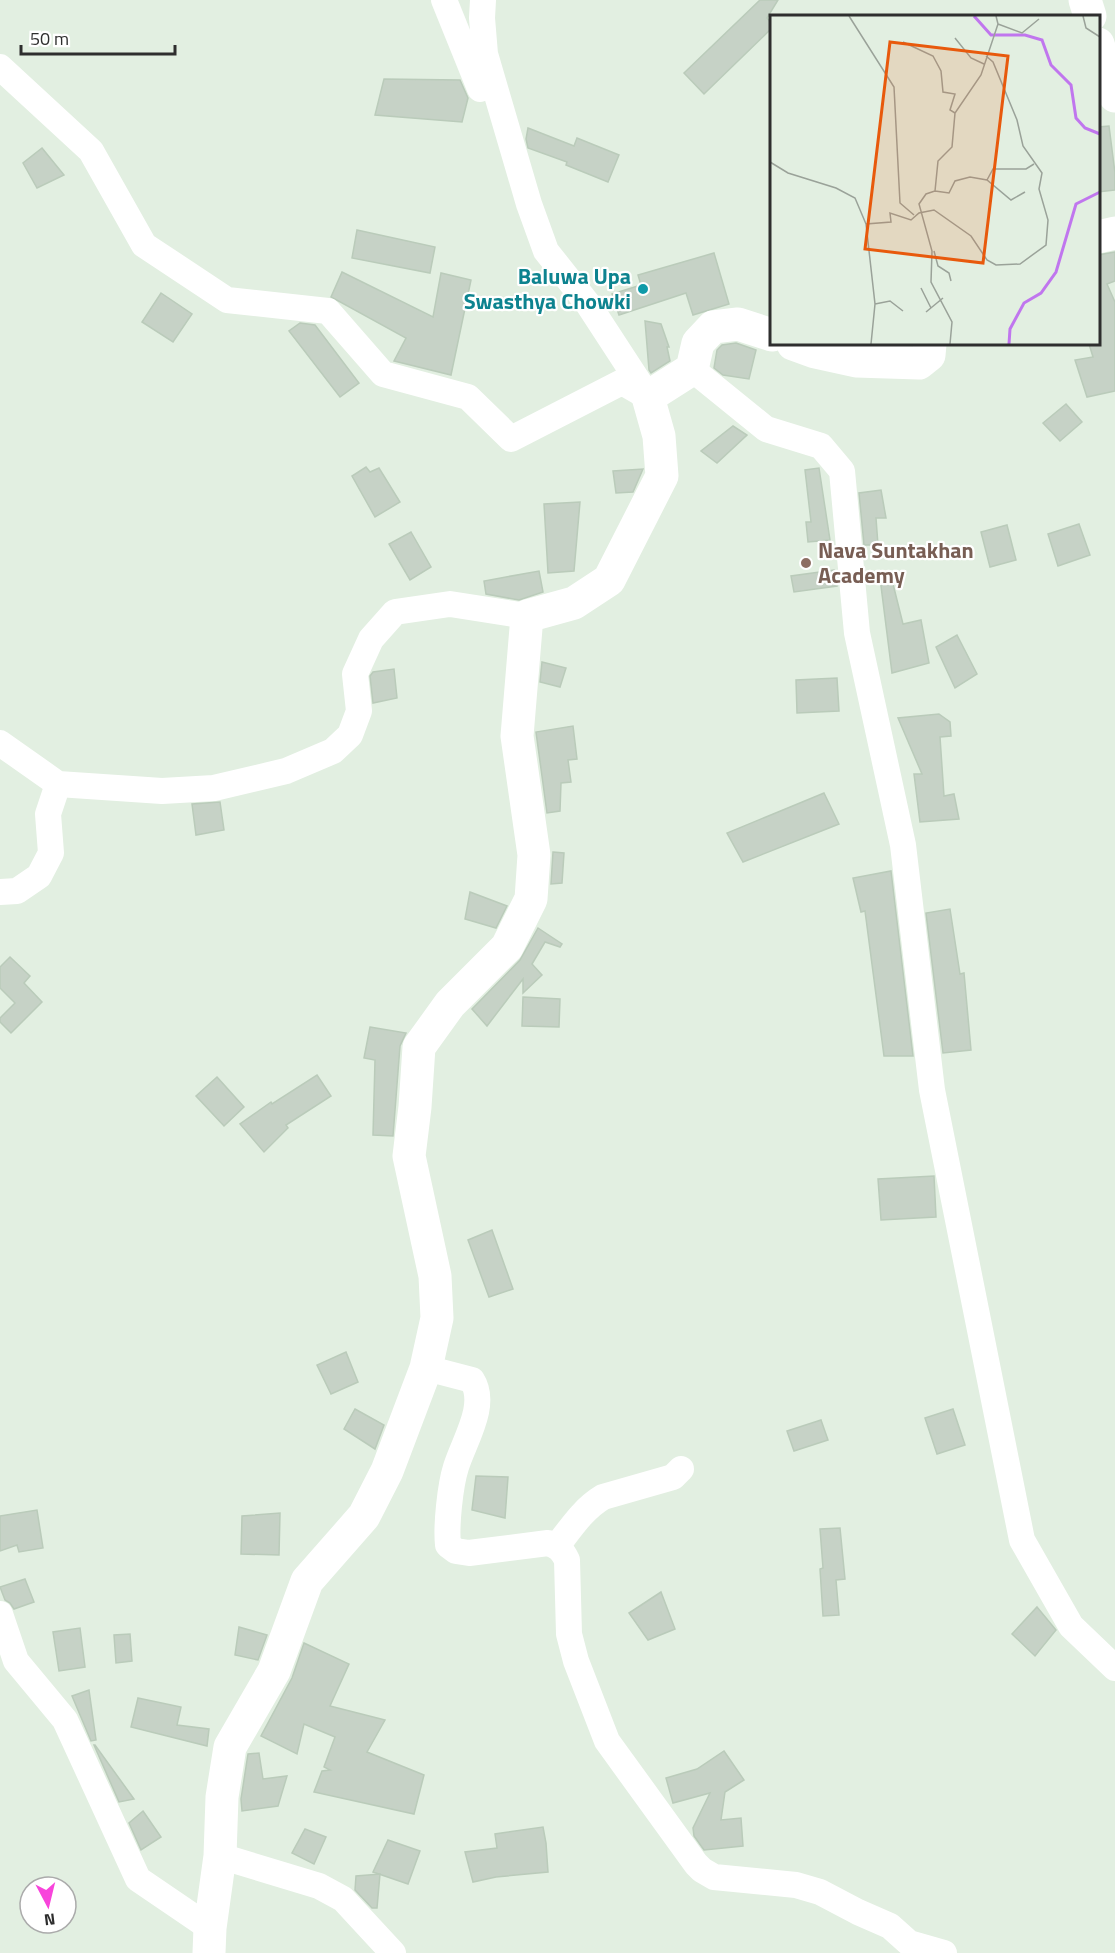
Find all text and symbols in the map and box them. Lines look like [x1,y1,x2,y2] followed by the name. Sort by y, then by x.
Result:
[770,15,1100,345] inset map
[21,18,176,56] scale bar
[30,25,69,52] text: 50 m
[464,259,631,318] place label: Baluwa Upa Swasthya Chowki
[636,282,650,296] marker: Baluwa Upa Swasthya Chowki
[818,533,974,592] place label: Nava Suntakhan Academy
[799,556,813,570] marker: Nava Suntakhan Academy
[18,1875,78,1935] north arrow
[43,1907,57,1932] text: N

